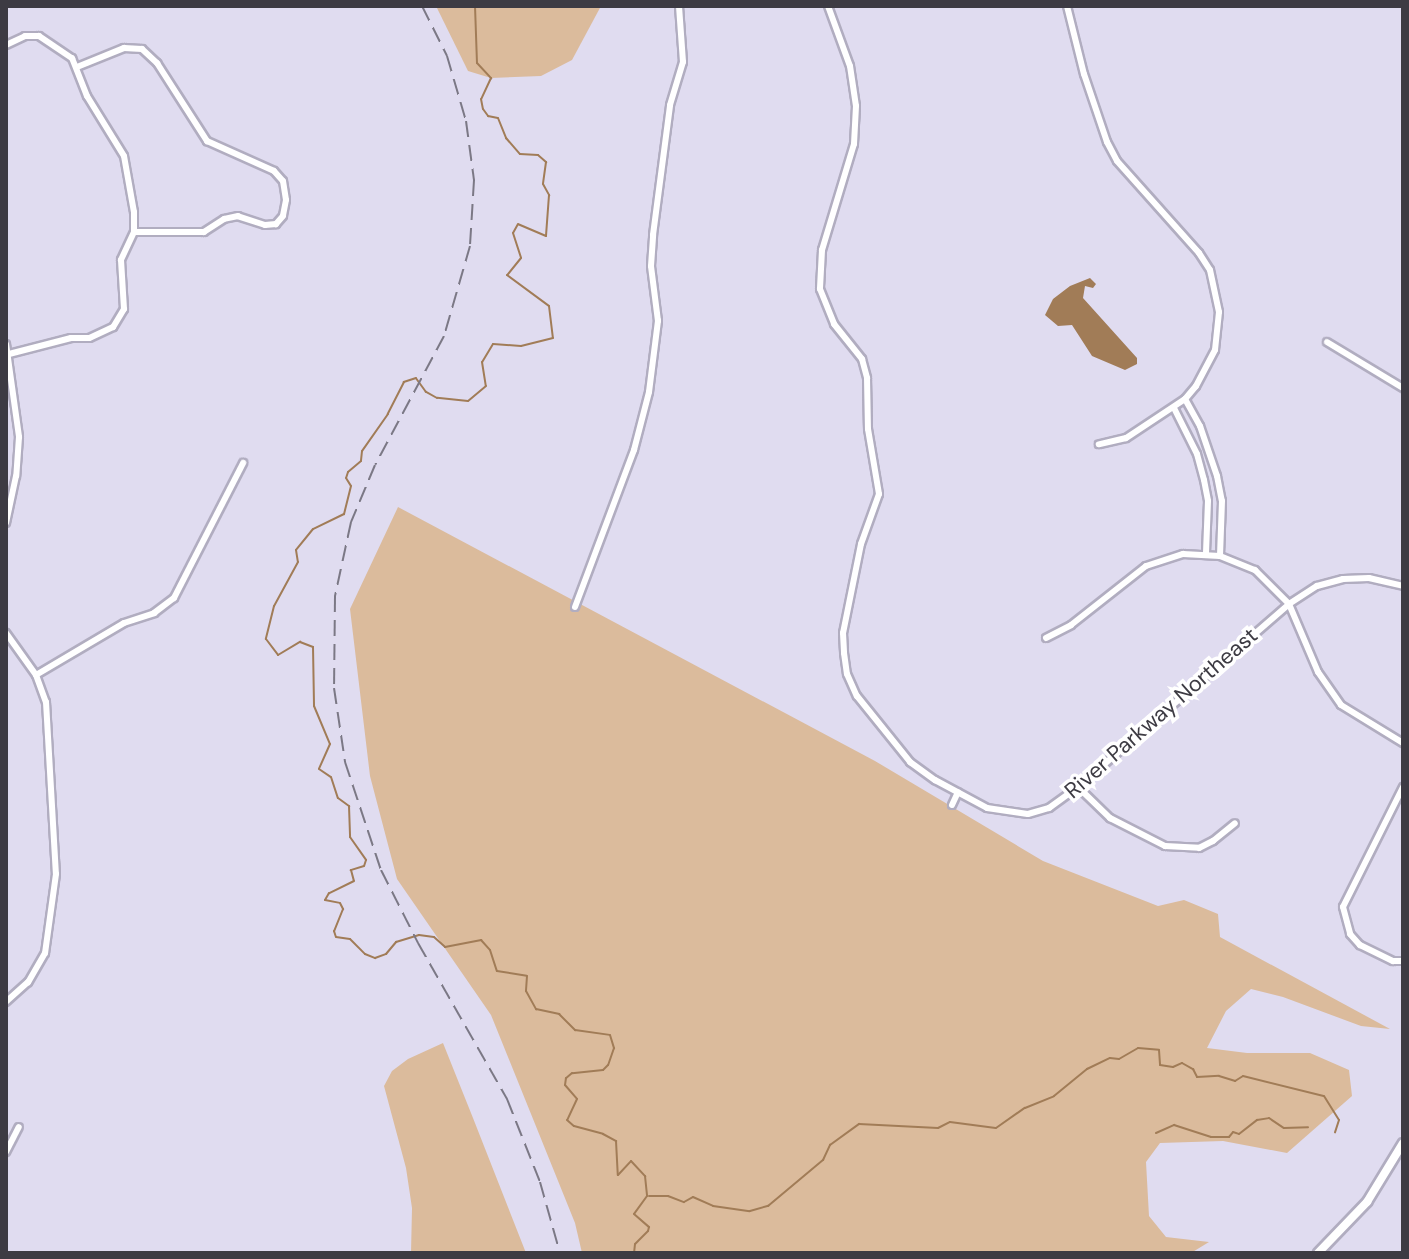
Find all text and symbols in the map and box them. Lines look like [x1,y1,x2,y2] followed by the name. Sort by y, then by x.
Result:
[1059,622,1263,804] street label: River Parkway Northeast

